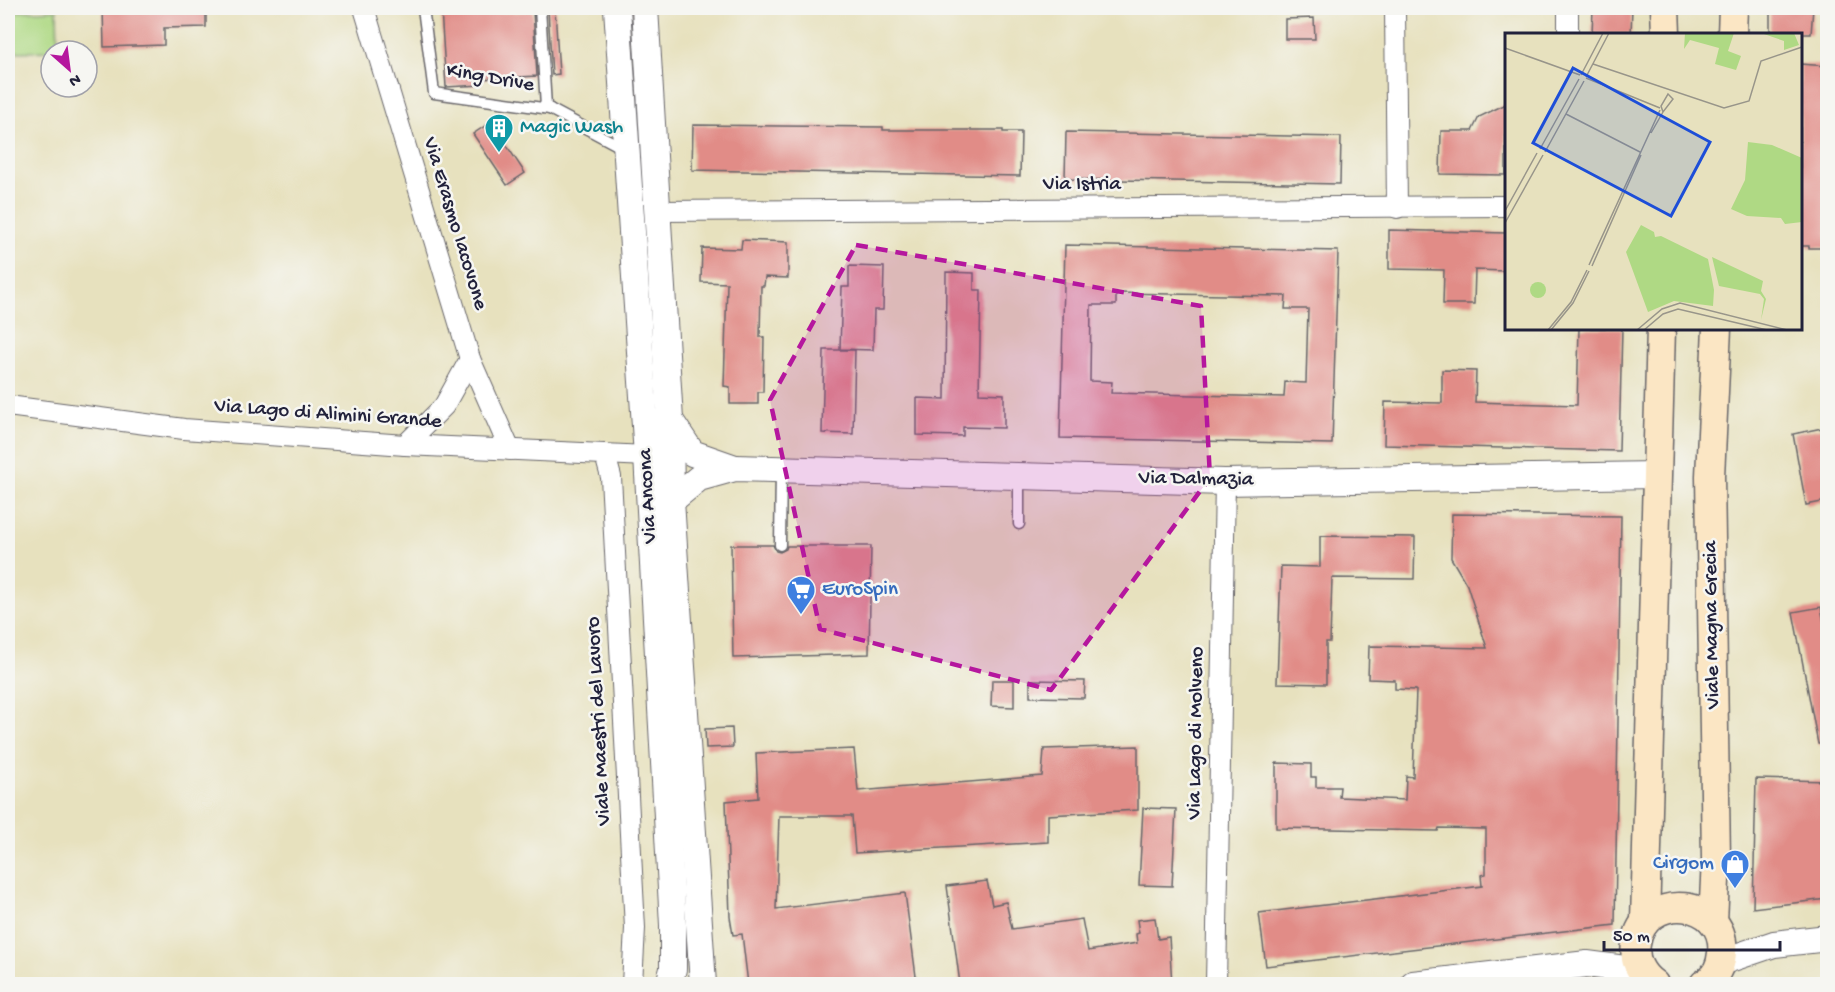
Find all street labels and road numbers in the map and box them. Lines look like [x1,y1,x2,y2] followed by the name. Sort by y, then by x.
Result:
[444,59,537,99] street label: King Drive
[416,134,492,314] street label: Via Erasmo Iacovone
[1042,173,1122,198] street label: Via Istria
[212,395,444,435] street label: Via Lago di Alimini Grande
[634,447,664,545] street label: Via Ancona
[1137,466,1255,494] street label: Via Dalmazia
[1699,539,1727,710] street label: Viale Magna Grecia
[582,616,618,827] street label: Viale Maestri del Lavoro
[1183,646,1211,821] street label: Via Lago di Molveno

